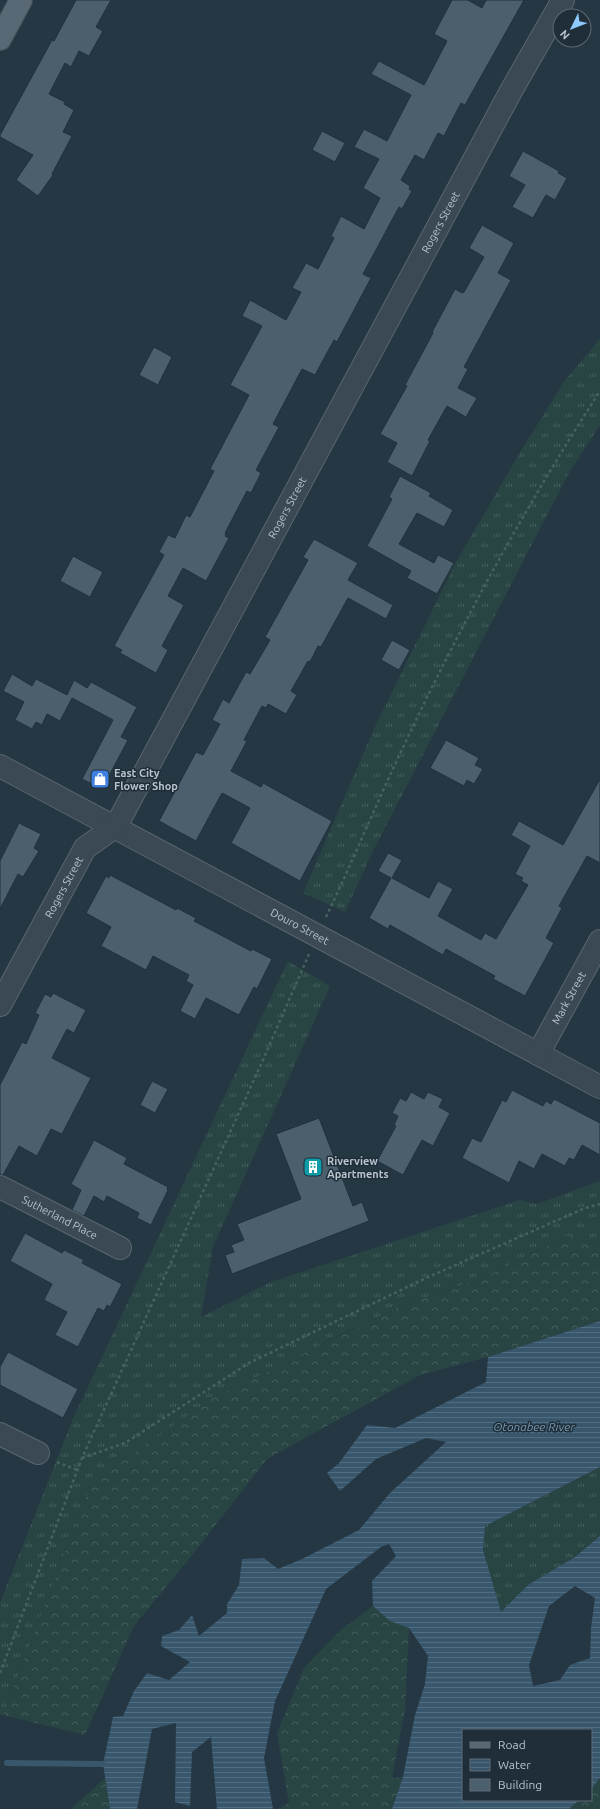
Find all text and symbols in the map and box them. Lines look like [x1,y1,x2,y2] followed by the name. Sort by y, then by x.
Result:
[552,8,592,48] north arrow
[557,28,572,42] text: N
[419,189,462,255] street label: Rogers Street
[266,474,309,540] street label: Rogers Street
[114,767,178,792] place label: East City Flower Shop
[89,768,111,790] shop icon: East City Flower Shop
[42,854,86,920] street label: Rogers Street
[269,906,332,947] street label: Douro Street
[550,969,588,1026] street label: Mark Street
[327,1155,389,1180] place label: Riverview Apartments
[302,1156,324,1178] building icon: Riverview Apartments
[20,1193,99,1242] street label: Sutherland Place
[493,1420,575,1433] water label: Otonabee River
[462,1729,592,1801] legend
[498,1738,526,1751] text: Road
[498,1758,531,1771] text: Water
[498,1778,542,1791] text: Building

